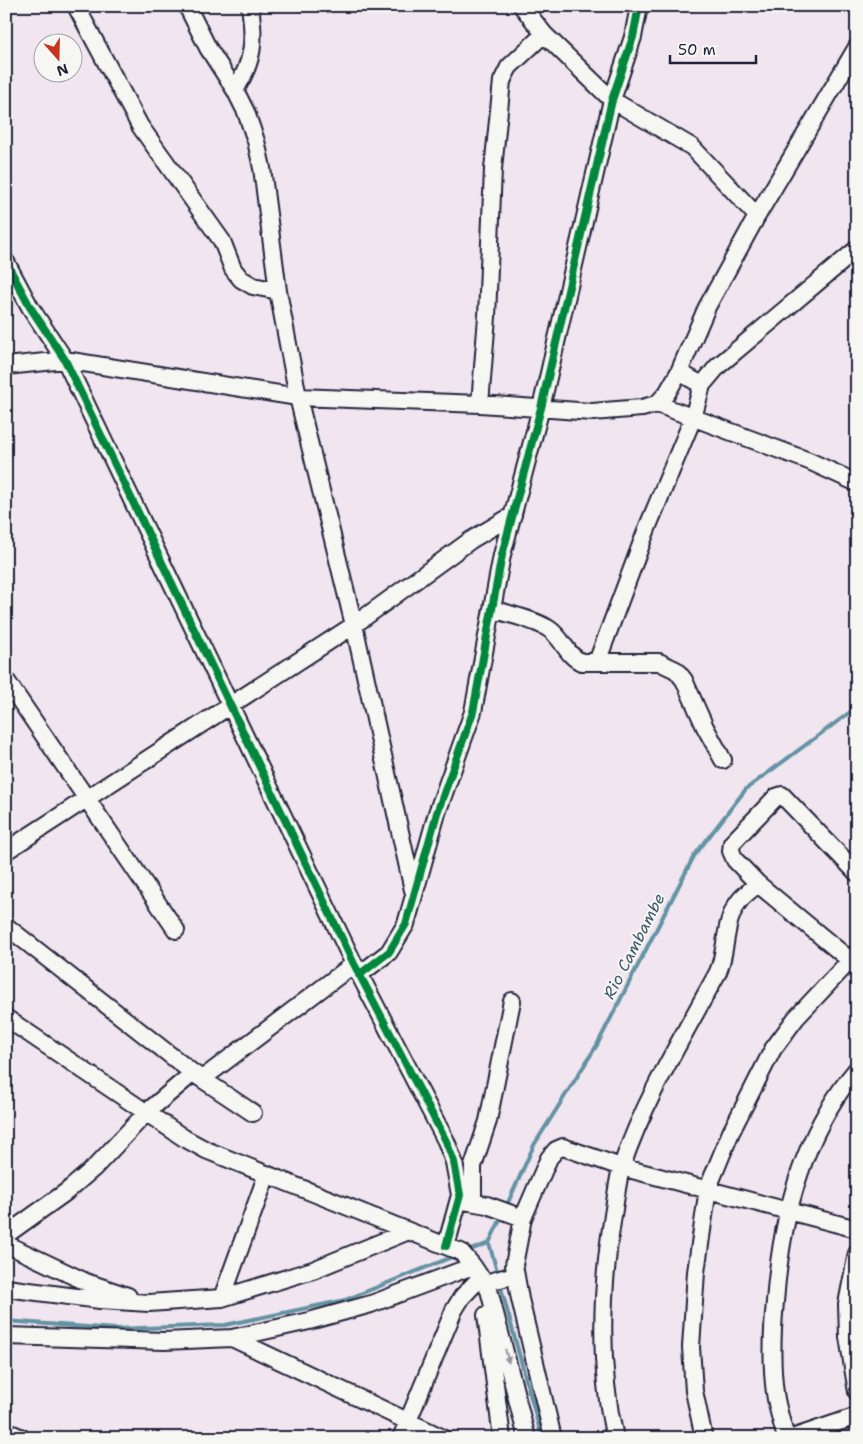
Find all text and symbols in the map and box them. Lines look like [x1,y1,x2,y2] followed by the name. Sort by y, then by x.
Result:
[32,32,82,82] north arrow
[670,32,757,64] scale bar
[678,40,716,60] text: 50 m
[54,60,71,81] text: N
[598,890,670,1002] water label: Rio Cambambe
[503,1348,511,1363] one-way arrow

